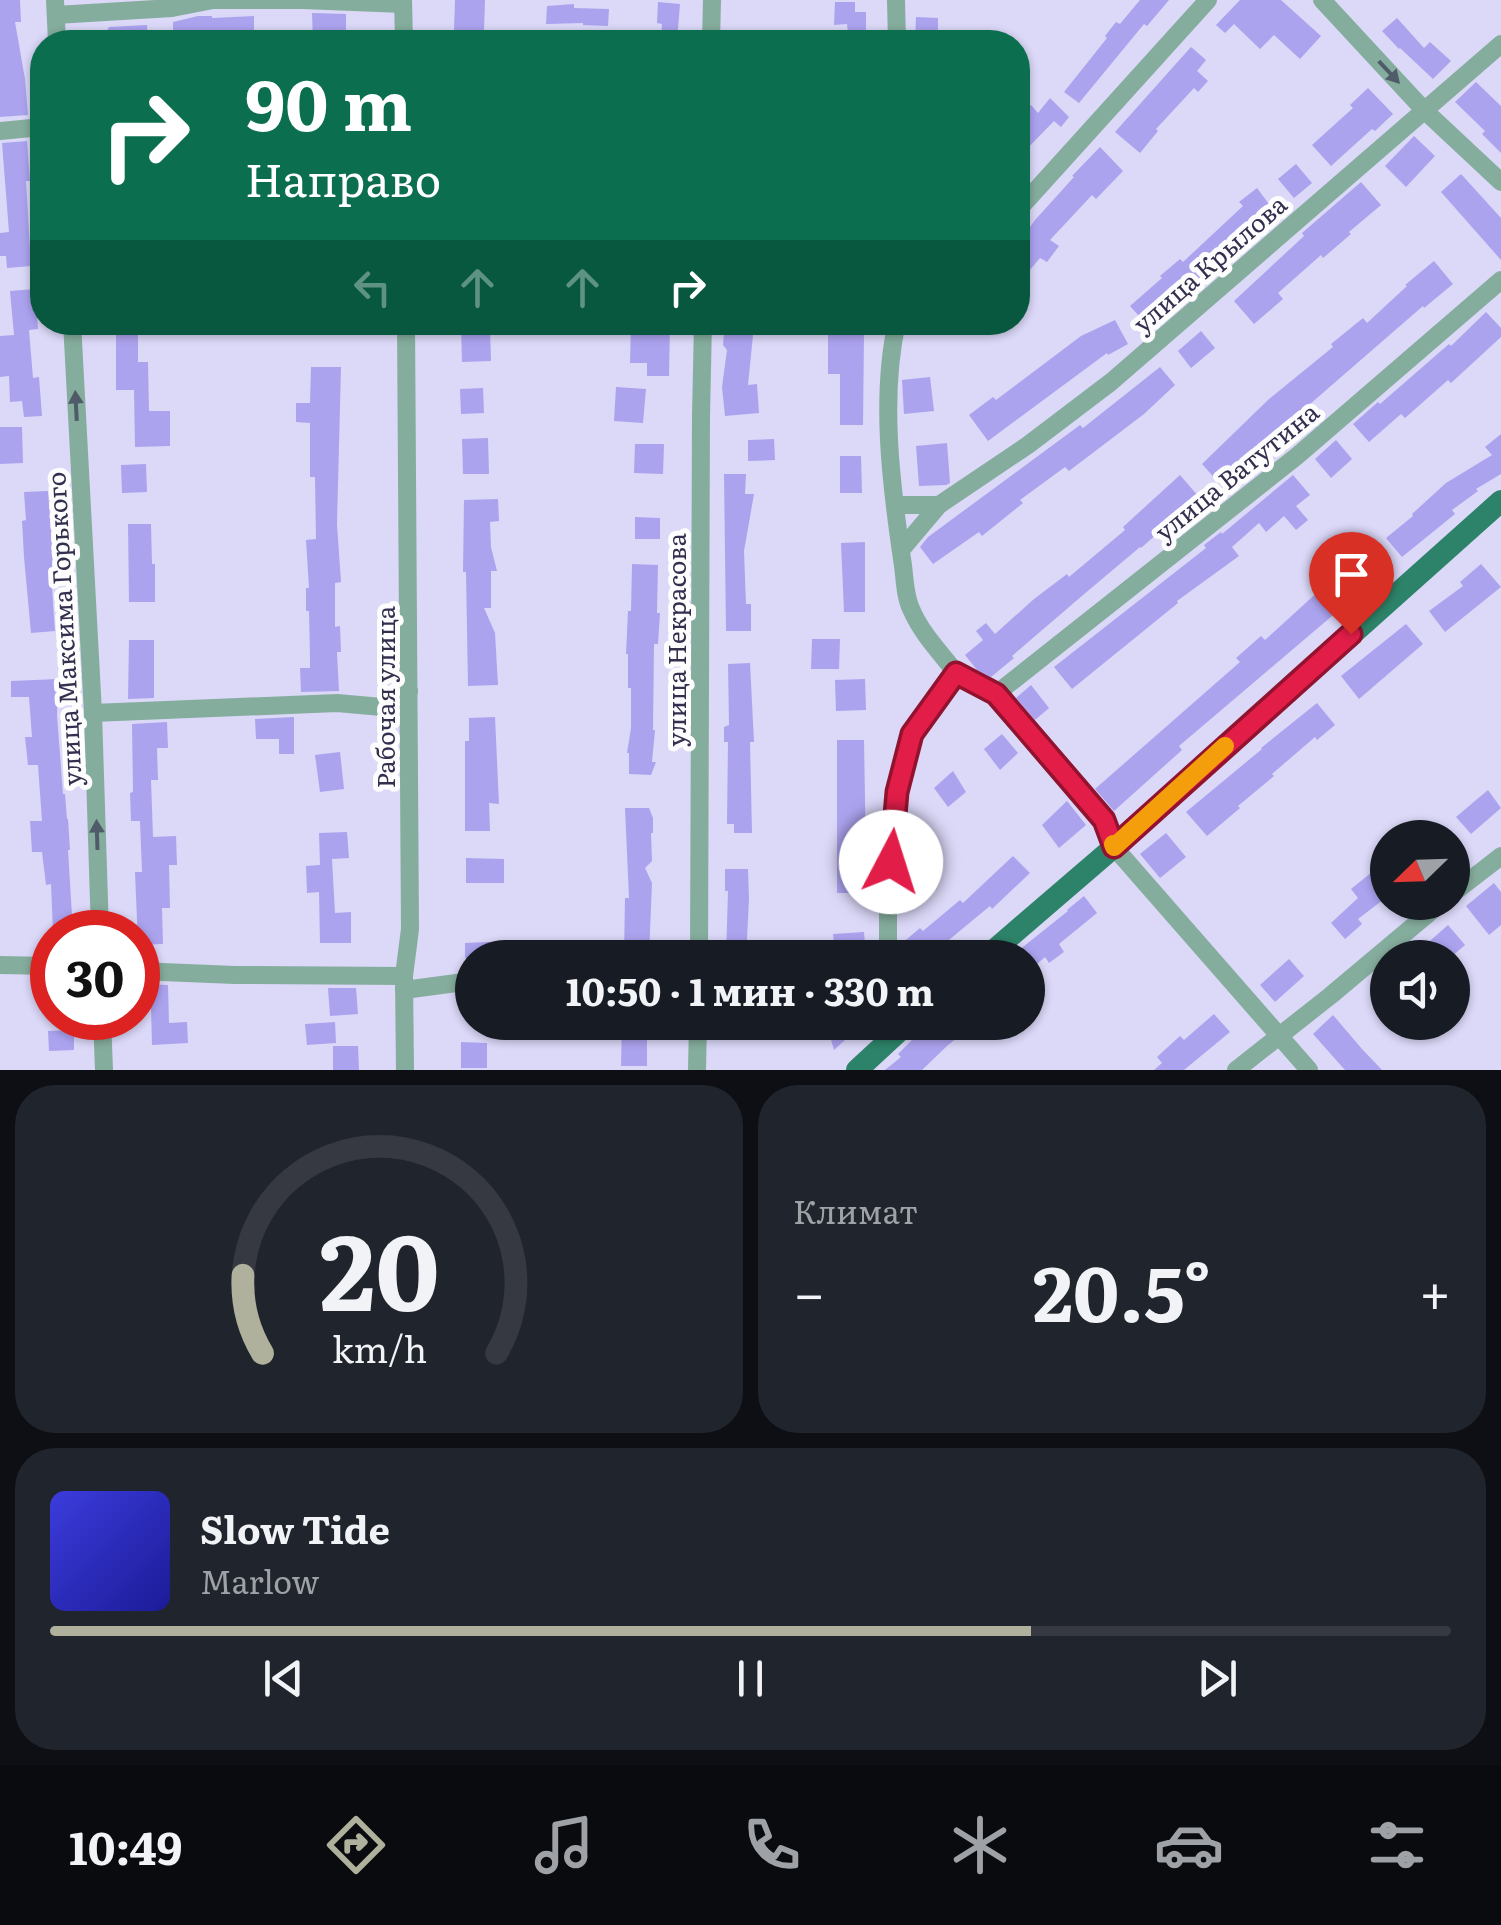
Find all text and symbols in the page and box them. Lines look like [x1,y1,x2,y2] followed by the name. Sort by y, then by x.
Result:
[245,49,412,153] text: 90 m
[1377,59,1400,83] one-way arrow
[80,70,210,200] icon: right
[245,144,441,211] text: Направо
[1124,185,1295,340] street label: улица Крылова
[345,260,400,315] icon: left
[450,260,505,315] icon: ahead
[555,260,610,315] icon: ahead
[660,260,715,315] icon: right
[68,389,84,421] one-way arrow
[1146,393,1326,549] street label: улица Ватутина
[36,471,90,787] street label: улица Максима Горького
[1309,532,1394,635] pin
[657,533,694,747] street label: улица Некрасова
[1324,547,1379,602] icon: arrive
[366,605,403,788] street label: Рабочая улица
[839,810,943,914] position arrow
[88,819,104,851] one-way arrow
[1370,820,1470,920] north arrow
[1370,820,1470,1040] map controls
[30,910,160,1040] speed limit sign: 30
[1370,940,1470,1040] button: sound
[566,961,934,1018] text: 10:50 · 1 мин · 330 m
[793,1186,918,1234] text: Климат
[319,1189,439,1343] text: 20
[1033,1234,1211,1345] text: 20.5°
[793,1249,825,1331] text: −
[1419,1249,1451,1331] text: +
[331,1321,427,1374] text: km/h
[200,1499,390,1556] text: Slow Tide
[200,1556,319,1604] text: Marlow
[256,1651,311,1706] icon: previous
[723,1651,778,1706] icon: pause
[1190,1651,1245,1706] icon: next
[321,1810,391,1880] icon: directions
[529,1810,599,1880] icon: music
[737,1810,807,1880] icon: phone
[945,1810,1015,1880] icon: climate
[1154,1810,1224,1880] icon: car
[1362,1810,1432,1880] icon: filters
[69,1812,183,1879] text: 10:49

